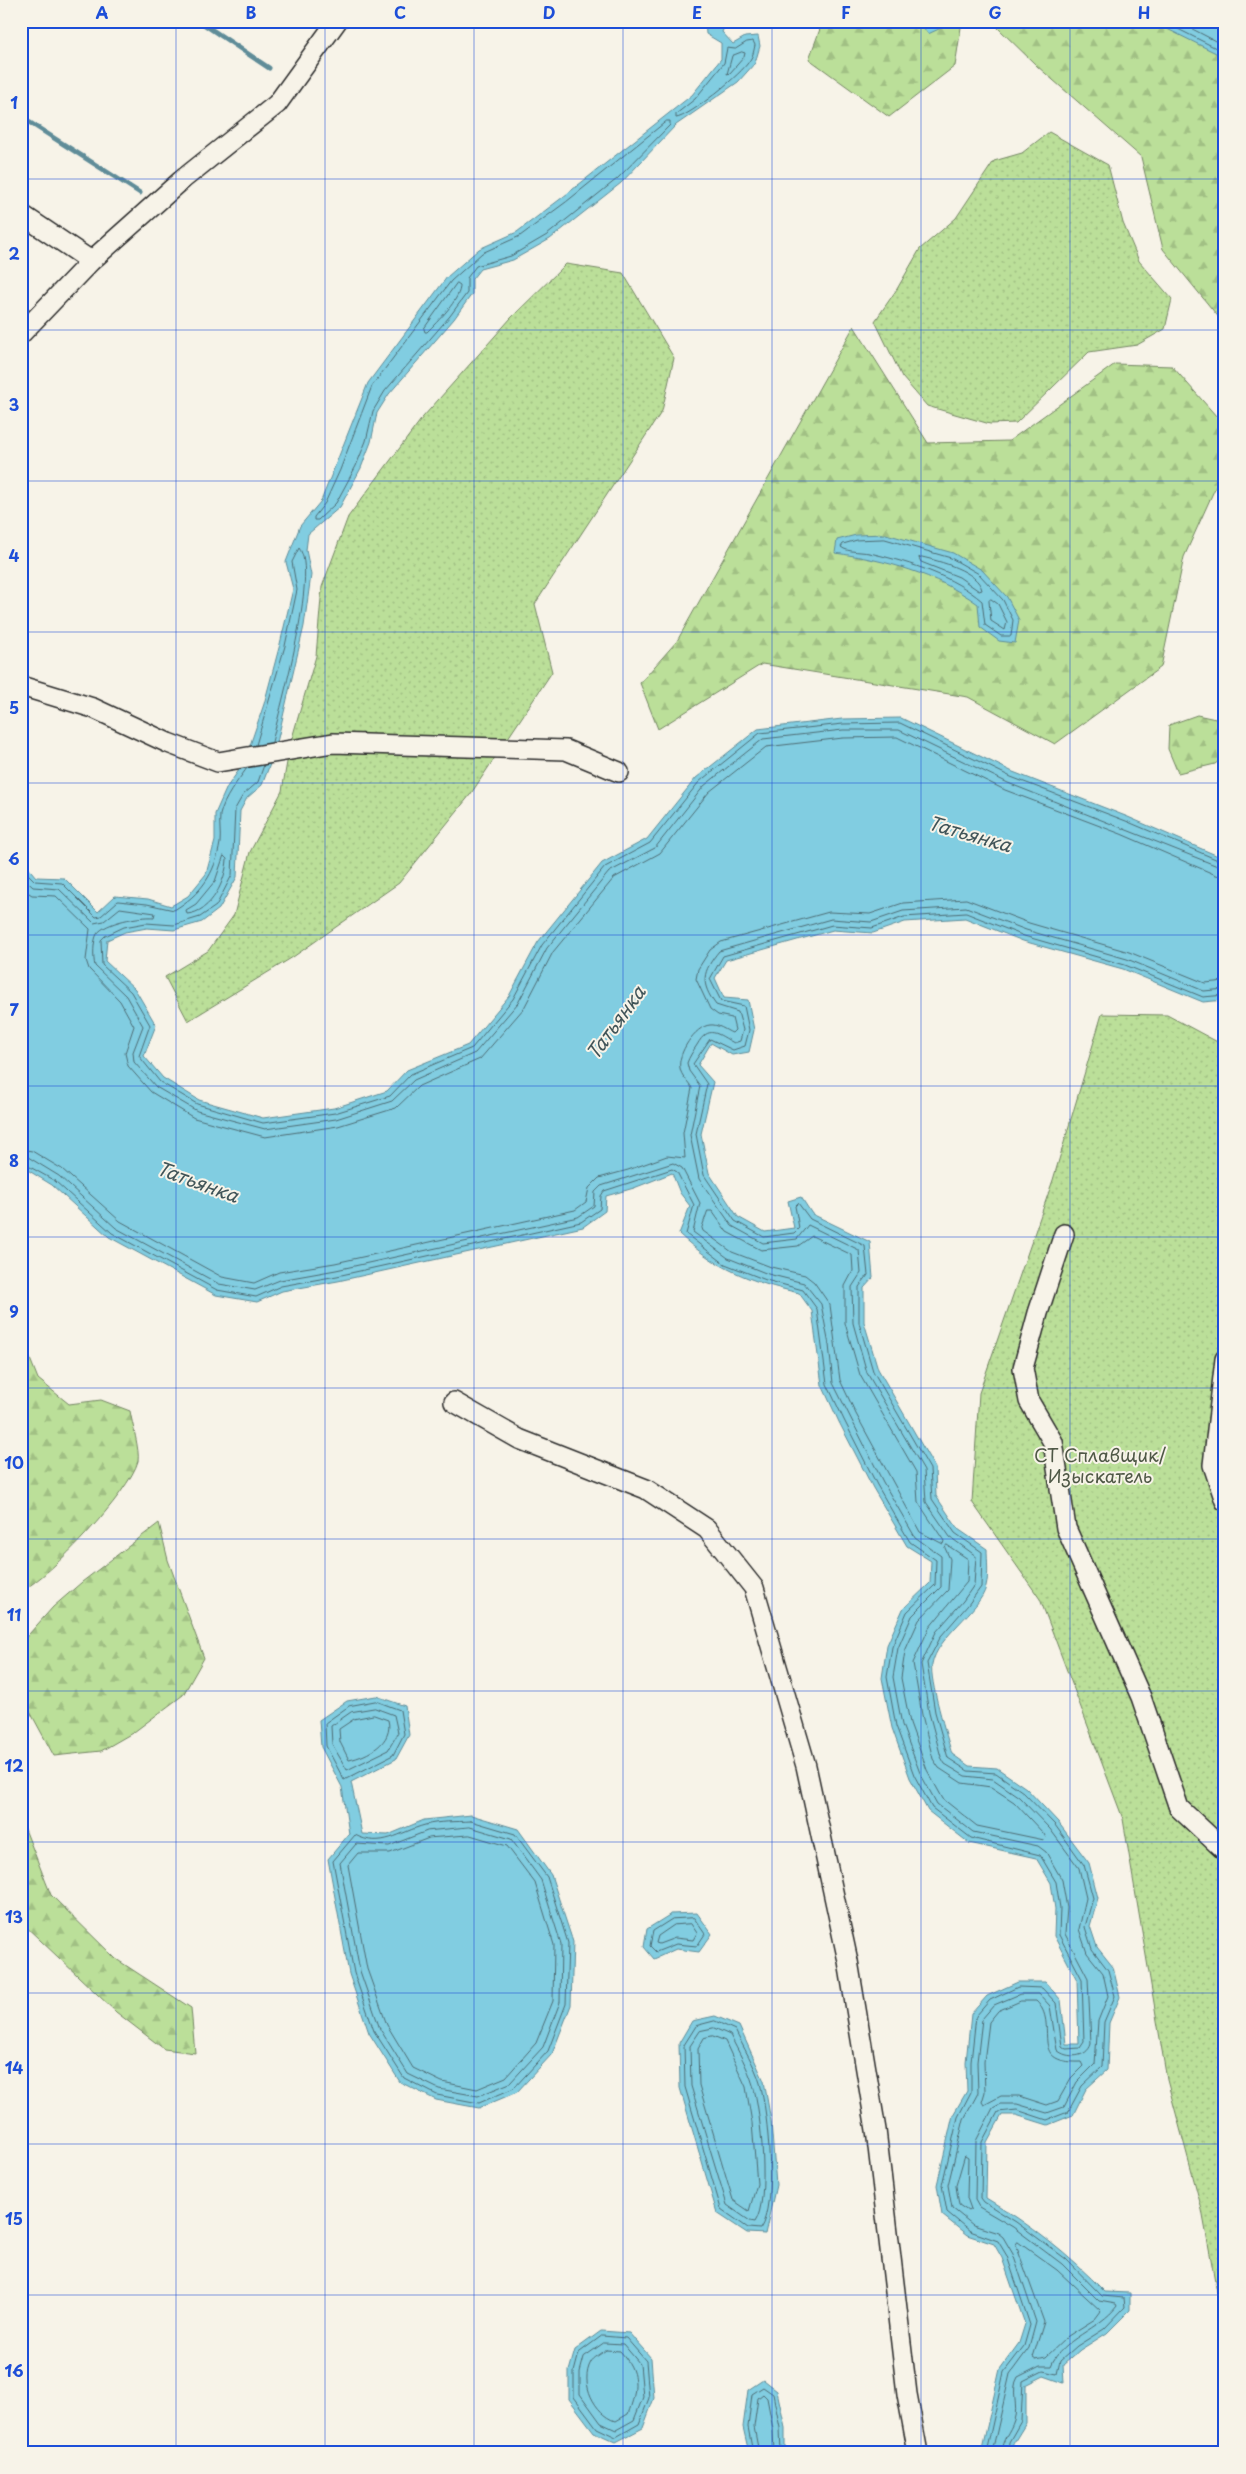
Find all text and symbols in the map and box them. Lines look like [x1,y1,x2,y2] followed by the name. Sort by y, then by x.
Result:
[96,0,109,24] text: A
[246,0,257,24] text: B
[394,0,406,24] text: C
[543,0,555,24] text: D
[692,0,702,24] text: E
[841,0,851,24] text: F
[988,0,1002,24] text: G
[1138,0,1150,24] text: H
[10,90,18,114] text: 1
[8,241,20,265] text: 2
[9,392,19,416] text: 3
[9,543,20,567] text: 4
[9,695,19,719] text: 5
[925,808,1016,859] water label: Татьянка
[8,846,20,870] text: 6
[579,978,652,1065] water label: Татьянка
[9,997,19,1021] text: 7
[9,1148,19,1172] text: 8
[153,1153,244,1209] water label: Татьянка
[9,1299,19,1323] text: 9
[1034,1441,1167,1489] park label: СТ Сплавщик/ Изыскатель
[4,1450,24,1474] text: 10
[7,1602,21,1626] text: 11
[5,1753,23,1777] text: 12
[5,1904,23,1928] text: 13
[5,2055,23,2079] text: 14
[5,2206,23,2230] text: 15
[5,2358,23,2382] text: 16

